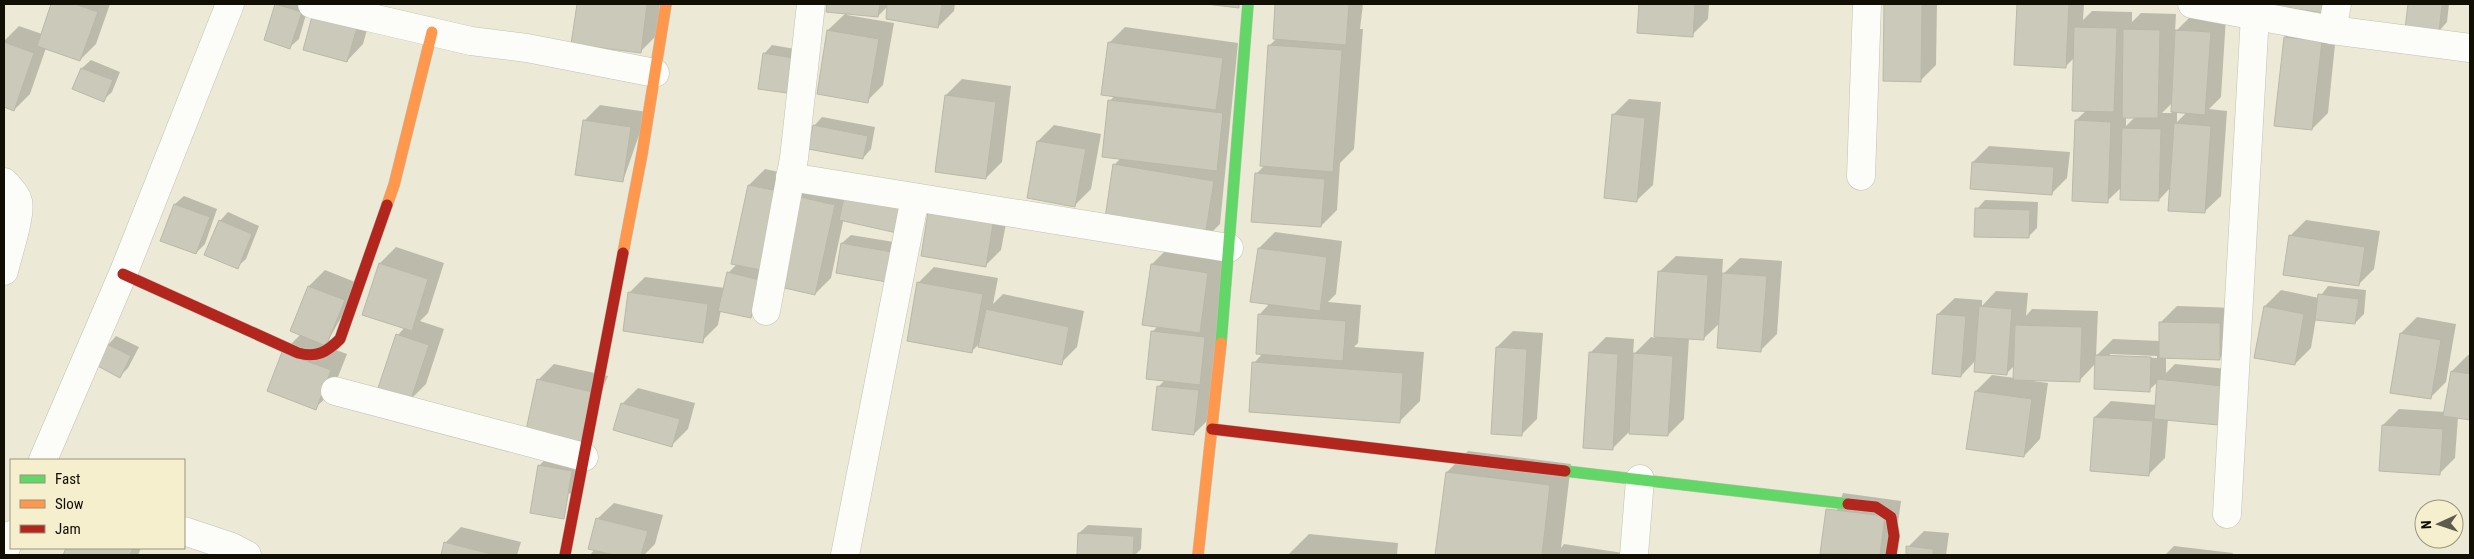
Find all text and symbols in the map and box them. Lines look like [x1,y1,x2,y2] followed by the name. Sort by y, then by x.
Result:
[10,459,185,549] legend
[55,470,80,488] text: Fast
[55,495,84,513] text: Slow
[2414,499,2464,549] north arrow
[55,520,81,538] text: Jam
[2418,520,2434,529] text: N

